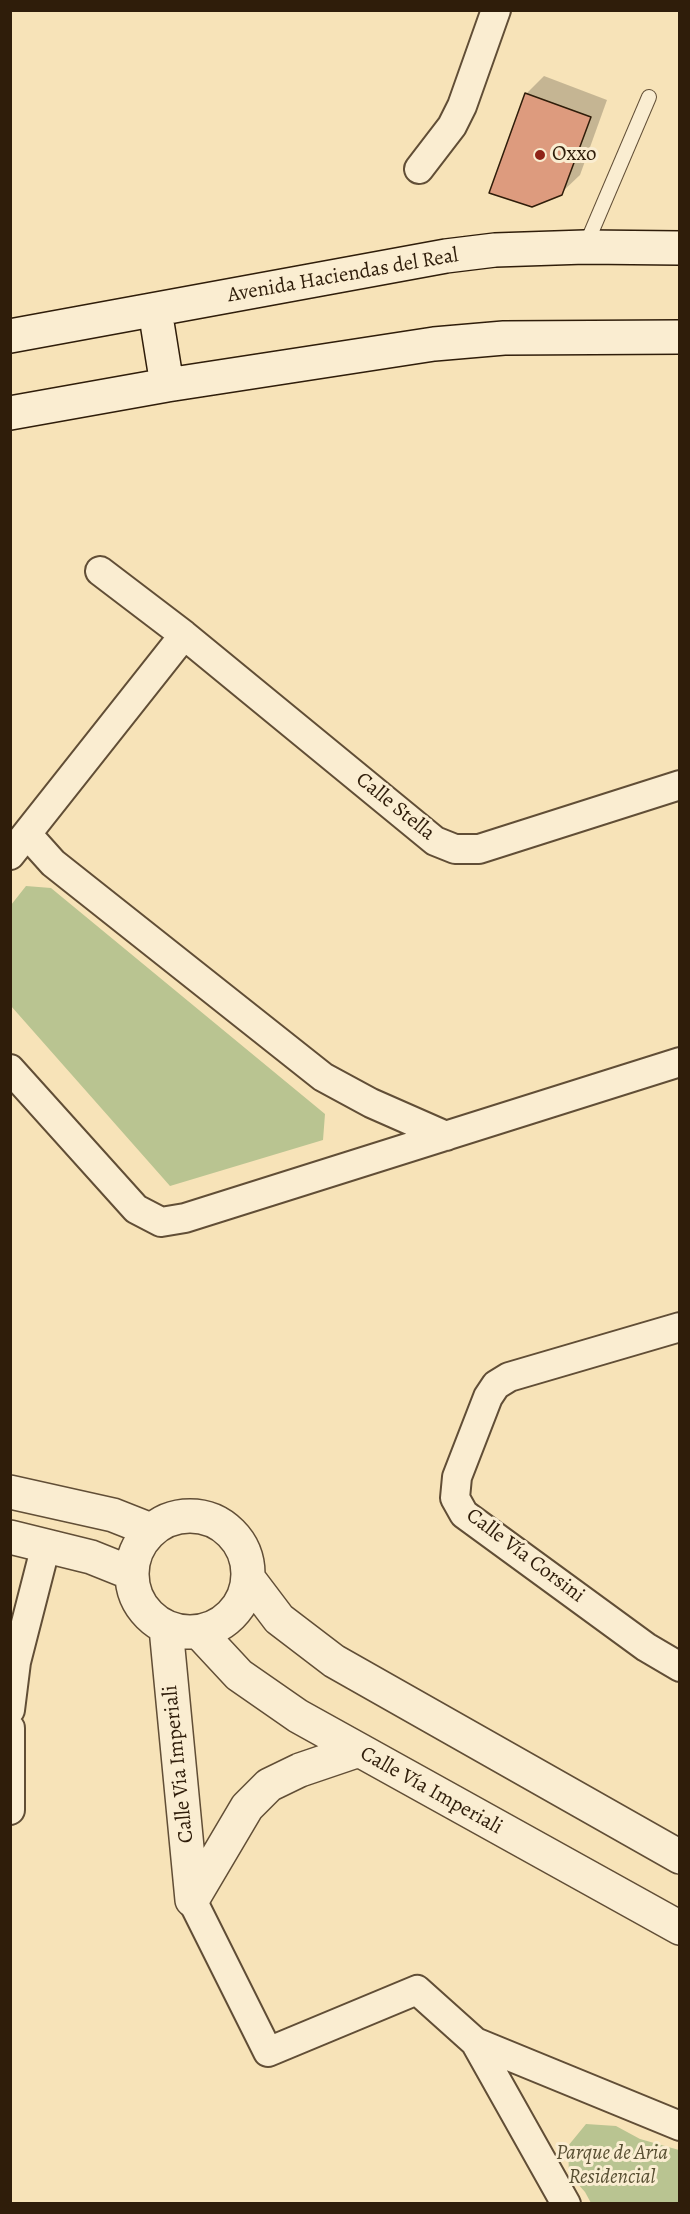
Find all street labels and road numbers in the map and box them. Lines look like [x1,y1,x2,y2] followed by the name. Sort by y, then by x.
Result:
[226,243,460,309] street label: Avenida Haciendas del Real
[350,768,440,846] street label: Calle Stella
[461,1503,589,1609] street label: Calle Vía Corsini
[158,1684,200,1844] street label: Calle Via Imperiali
[355,1742,507,1840] street label: Calle Vía Imperiali

